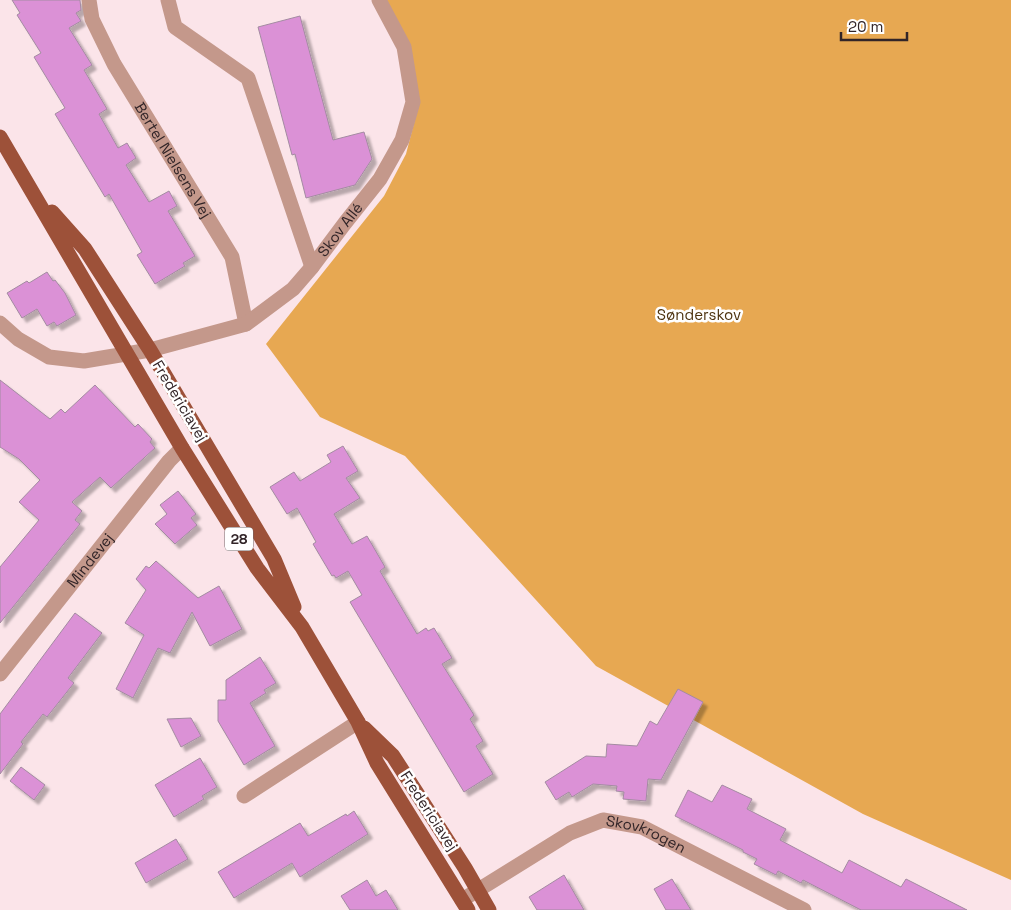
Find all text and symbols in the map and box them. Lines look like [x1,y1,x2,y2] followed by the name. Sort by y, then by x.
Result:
[841,10,907,42] scale bar
[848,17,883,36] text: 20 m
[130,98,216,221] street label: Bertel Nielsens Vej
[313,198,367,260] street label: Skov Allé
[657,305,741,324] park label: Sønderskov
[149,357,212,445] street label: Fredericiavej
[225,528,253,550] road number: 28
[62,529,117,591] street label: Mindevej
[397,767,462,854] street label: Fredericiavej
[605,811,689,857] street label: Skovkrogen

